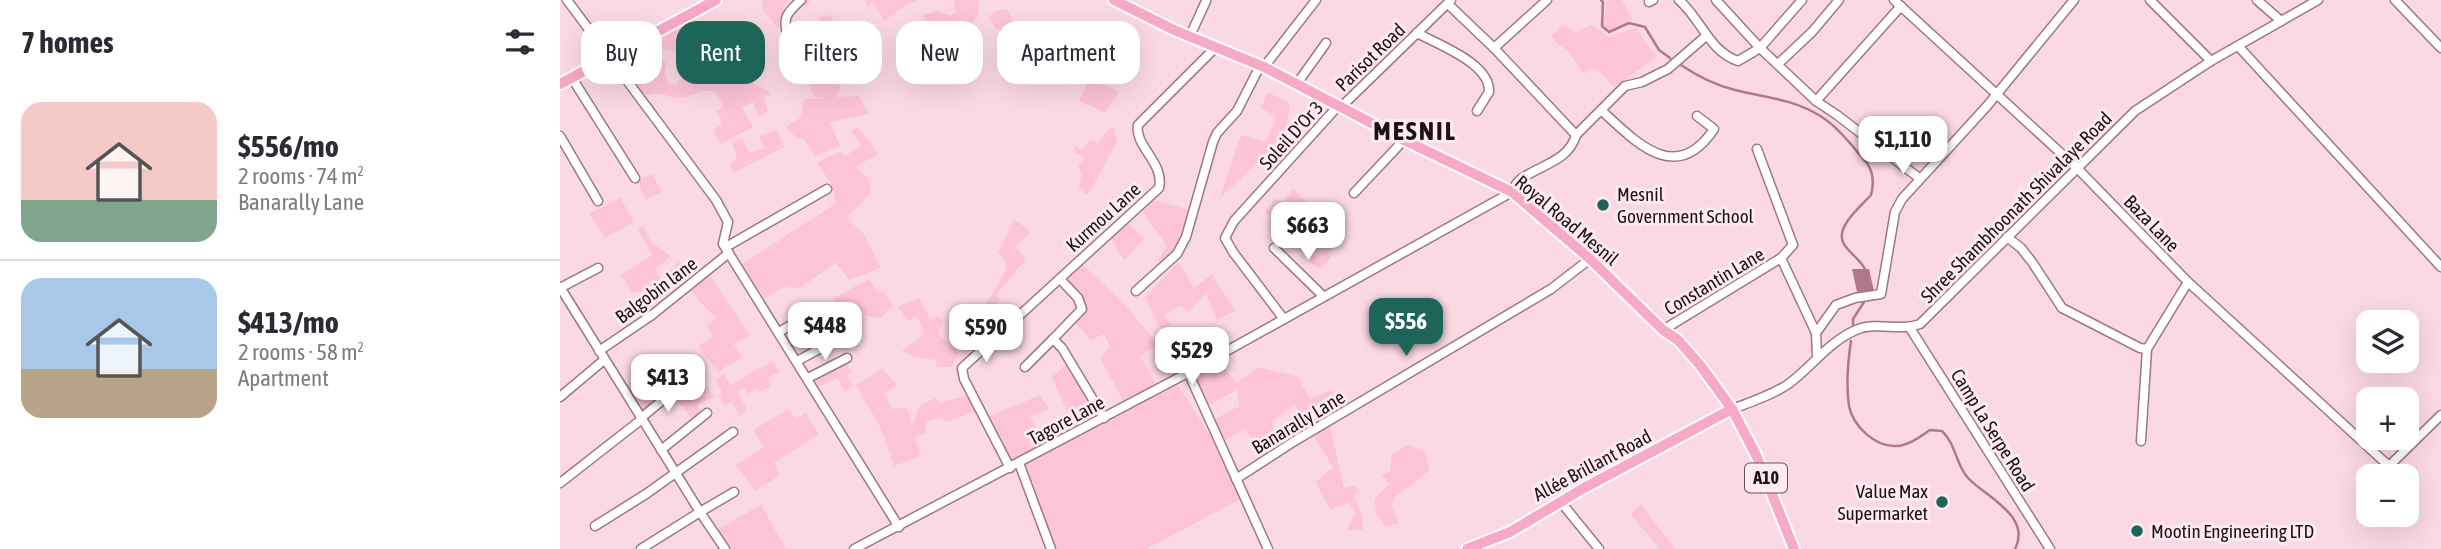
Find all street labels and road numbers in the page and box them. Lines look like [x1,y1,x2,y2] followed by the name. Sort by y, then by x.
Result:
[1331,19,1409,95] street label: Parisot Road
[1255,96,1327,174] street label: Soleil D'Or 3
[1916,107,2116,307] street label: Shree Shambhoonath Shivalaye Road
[1511,170,1623,270] street label: Royal Road Mesnil
[1061,178,1145,256] street label: Kurmou Lane
[2120,190,2184,256] street label: Baza Lane
[1660,243,1768,319] street label: Constantin Lane
[611,252,701,328] street label: Balgobin lane
[1947,365,2039,495] street label: Camp La Serpe Road
[1248,386,1348,458] street label: Banarally Lane
[1024,391,1108,449] street label: Tagore Lane
[1529,425,1655,505] street label: Allée Brillant Road
[1745,464,1787,492] road number: A10

